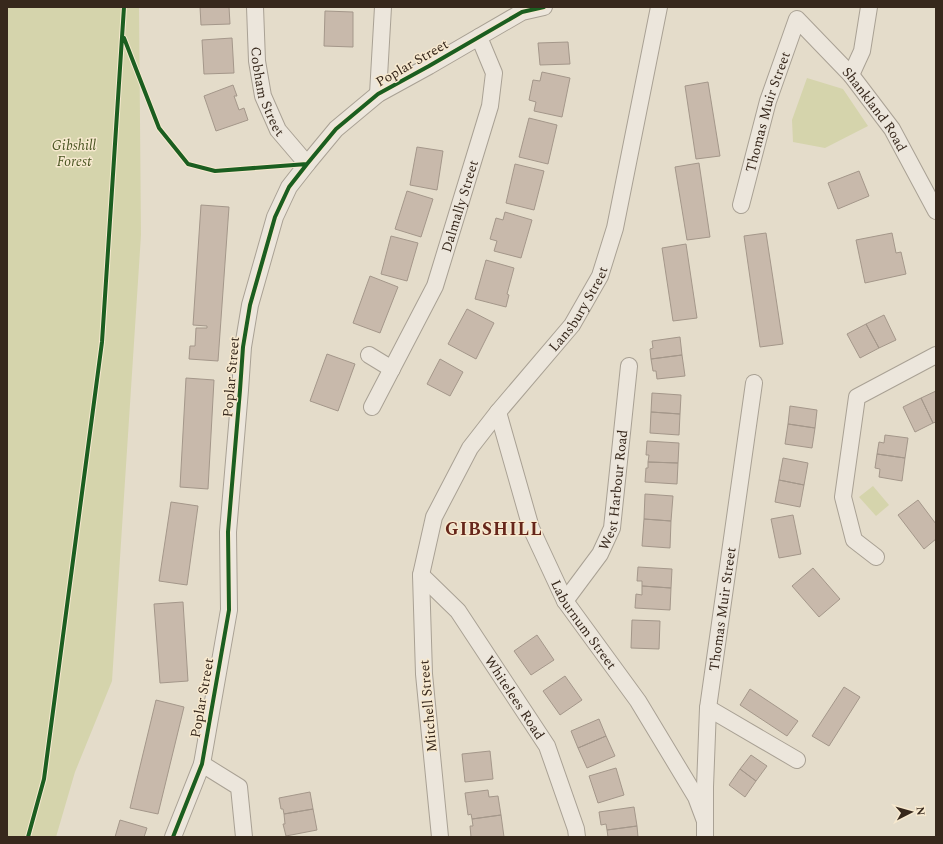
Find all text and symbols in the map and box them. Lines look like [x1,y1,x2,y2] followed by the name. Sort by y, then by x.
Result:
[372,34,452,92] street label: Poplar Street
[246,46,290,141] street label: Cobham Street
[739,48,795,174] street label: Thomas Muir Street
[838,62,913,155] street label: Shankland Road
[52,135,97,172] park label: Gibshill Forest
[435,157,483,255] street label: Dalmally Street
[543,264,613,356] street label: Lansbury Street
[217,336,245,418] street label: Poplar Street
[593,428,633,554] street label: West Harbour Road
[445,516,543,543] district label: GIBSHILL
[703,546,741,672] street label: Thomas Muir Street
[546,576,622,674] street label: Laburnum Street
[479,651,550,744] street label: Whitelees Road
[185,656,219,740] street label: Poplar Street
[413,659,443,753] street label: Mitchell Street
[891,792,931,832] north arrow
[912,806,929,816] text: N

